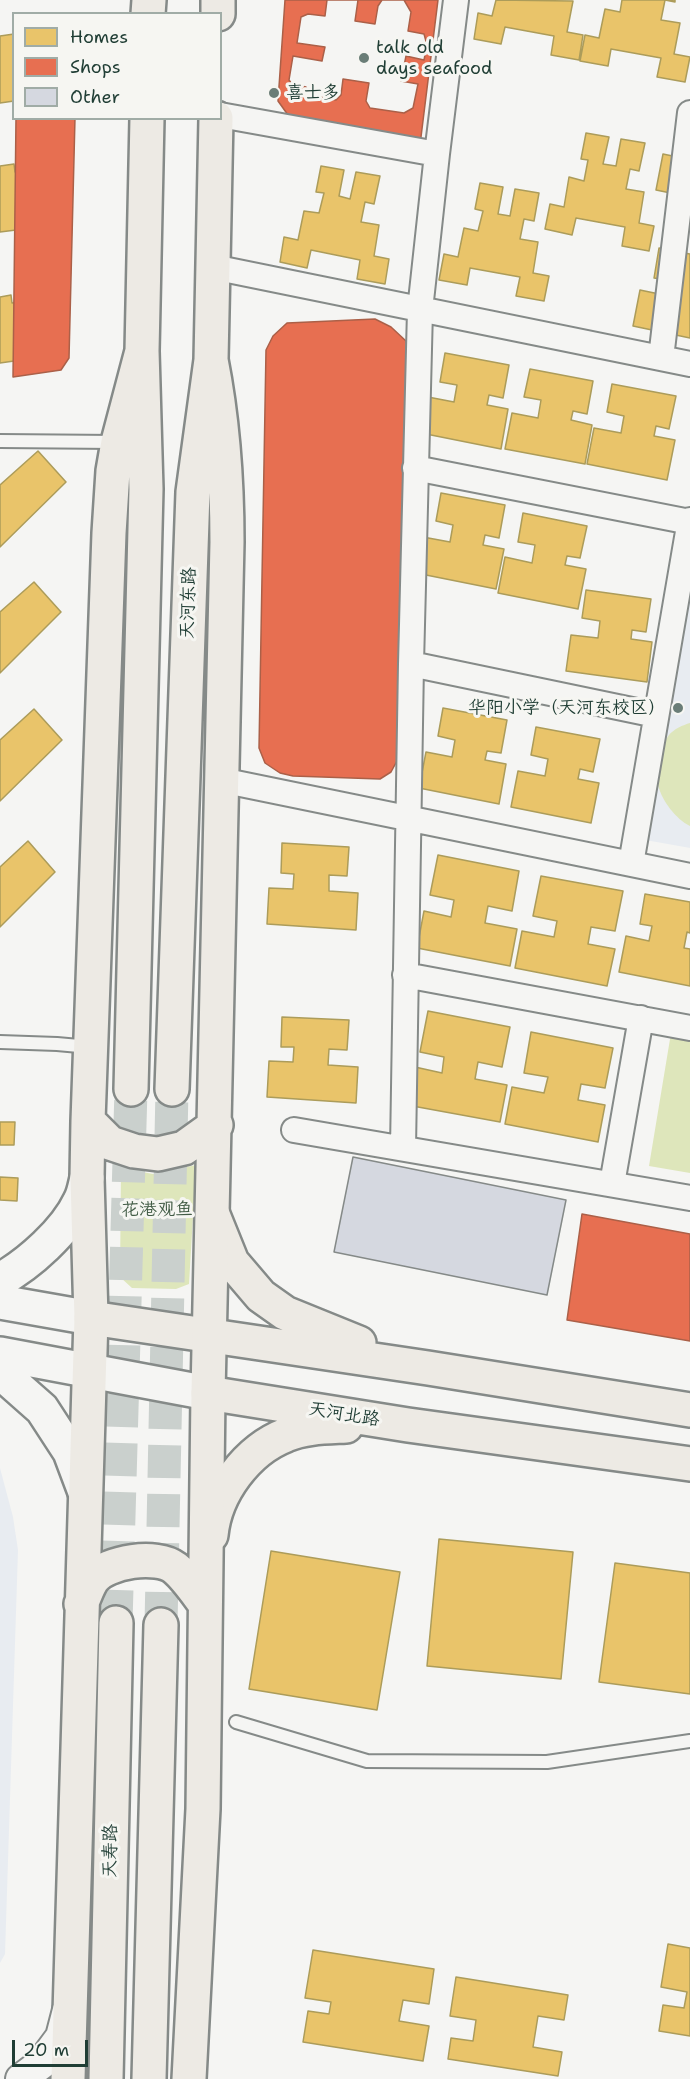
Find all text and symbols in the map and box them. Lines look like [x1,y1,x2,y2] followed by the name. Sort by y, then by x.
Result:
[12,12,222,120] legend
[70,25,128,49] text: Homes
[376,37,492,80] place label: talk old days seafood
[357,51,371,65] marker: talk old days seafood
[70,55,121,79] text: Shops
[286,82,340,104] place label: 喜士多
[70,85,120,109] text: Other
[267,86,281,100] marker: 喜士多
[177,567,201,639] street label: 天河东路
[468,697,666,719] place label: 华阳小学（天河东校区）
[671,701,685,715] marker: 华阳小学（天河东校区）
[121,1199,193,1221] park label: 花港观鱼
[307,1399,381,1431] street label: 天河北路
[100,1824,122,1878] street label: 天寿路
[15,2028,92,2066] scale bar
[23,2038,69,2062] text: 20 m

